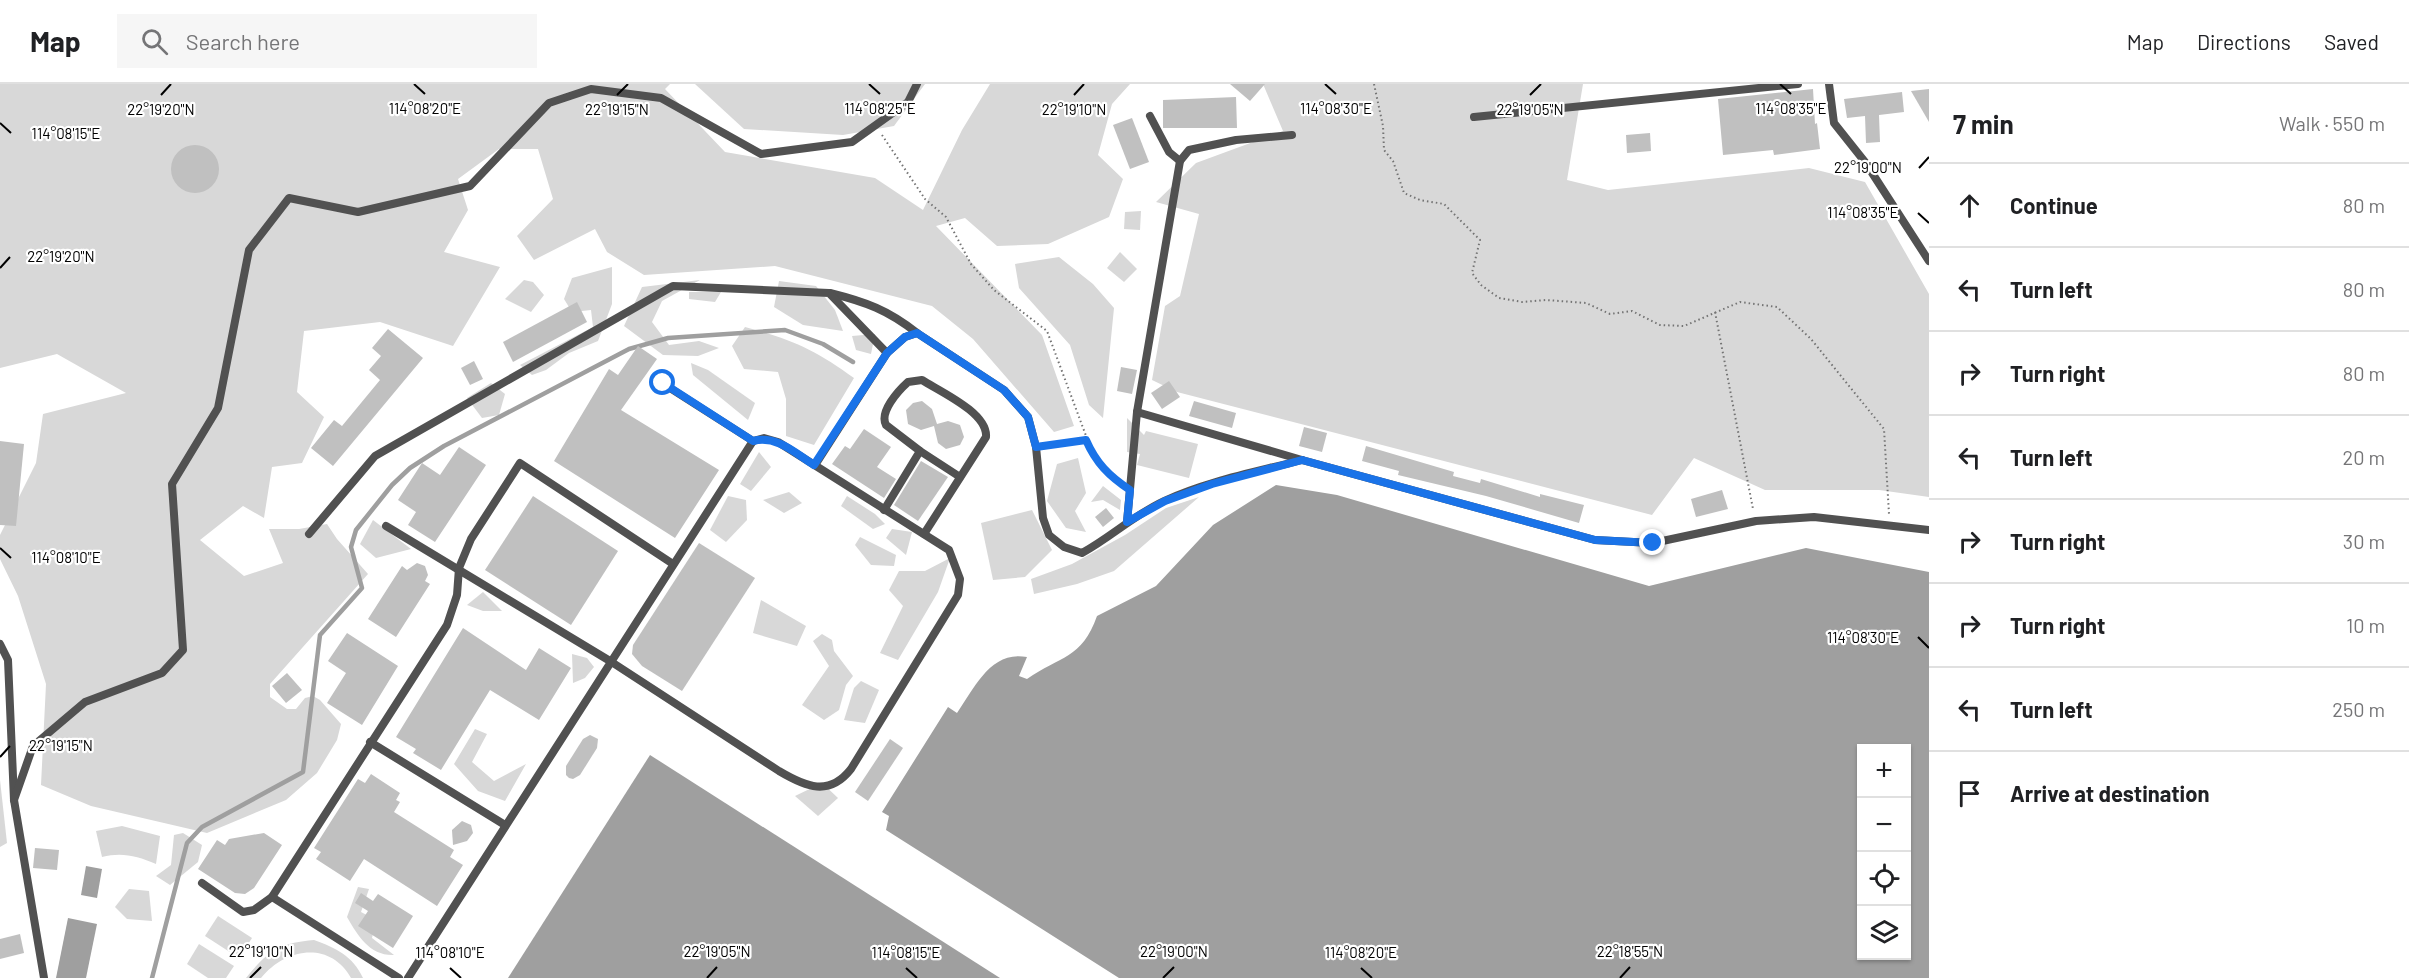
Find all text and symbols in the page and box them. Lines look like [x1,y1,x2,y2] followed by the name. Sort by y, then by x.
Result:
[117,14,537,68] search box
[30,24,81,58] text: Map
[138,25,171,58] icon: search
[186,28,300,54] text: Search here
[2127,29,2164,54] text: Map
[2197,29,2291,54] text: Directions
[2324,29,2379,54] text: Saved
[389,99,461,117] text: 114°08'20"E
[844,99,916,117] text: 114°08'25"E
[1300,99,1372,117] text: 114°08'30"E
[1755,99,1827,117] text: 114°08'35"E
[127,100,195,118] text: 22°19'20"N
[585,100,649,118] text: 22°19'15"N
[1042,100,1106,118] text: 22°19'10"N
[1496,100,1564,118] text: 22°19'05"N
[1953,108,2014,139] text: 7 min
[2279,111,2385,135] text: Walk · 550 m
[32,124,100,142] text: 114°08'15"E
[1834,158,1902,176] text: 22°19'00"N
[1953,189,1986,222] icon: ahead
[2010,192,2098,218] text: Continue
[2343,193,2385,217] text: 80 m
[1827,203,1899,221] text: 114°08'35"E
[27,247,95,265] text: 22°19'20"N
[1953,273,1986,306] icon: left
[2010,276,2093,302] text: Turn left
[2343,277,2385,301] text: 80 m
[1953,357,1986,390] icon: right
[2010,360,2105,386] text: Turn right
[2343,361,2385,385] text: 80 m
[649,369,675,395] route start
[1953,441,1986,474] icon: left
[2010,444,2093,470] text: Turn left
[2342,445,2385,469] text: 20 m
[1953,525,1986,558] icon: right
[2010,528,2105,554] text: Turn right
[1639,529,1665,555] route end
[2343,529,2385,553] text: 30 m
[31,548,101,566] text: 114°08'10"E
[1953,609,1986,642] icon: right
[2010,612,2105,638] text: Turn right
[2346,613,2385,637] text: 10 m
[1827,628,1899,646] text: 114°08'30"E
[1953,693,1986,726] icon: left
[2010,696,2093,722] text: Turn left
[2332,697,2385,721] text: 250 m
[29,736,93,754] text: 22°19'15"N
[1857,744,1911,960] map controls
[1857,744,1911,798] button: +
[1953,777,1986,810] icon: arrive
[2010,780,2209,806] text: Arrive at destination
[1857,798,1911,852] button: −
[1857,852,1911,906] button: locate
[1857,906,1911,960] button: layers
[229,942,293,960] text: 22°19'10"N
[683,942,751,960] text: 22°19'05"N
[1140,942,1208,960] text: 22°19'00"N
[1597,942,1663,960] text: 22°18'55"N
[415,943,485,961] text: 114°08'10"E
[872,943,940,961] text: 114°08'15"E
[1325,943,1397,961] text: 114°08'20"E

